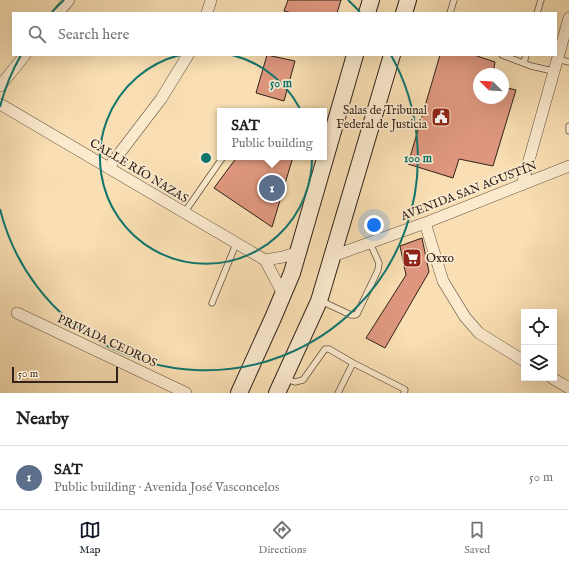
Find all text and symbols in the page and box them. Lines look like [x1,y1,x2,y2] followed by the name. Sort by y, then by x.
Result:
[12,12,557,56] search box
[26,23,48,45] icon: search
[58,25,129,44] text: Search here
[473,68,509,104] north arrow
[270,76,293,91] text: 50 m
[336,103,428,133] place label: Salas de Tribunal Federal de Justicia
[430,106,452,128] public building icon: Salas de Tribunal Federal de Justicia
[217,108,327,160] popup
[231,116,260,135] text: SAT
[87,135,191,206] street label: CALLE RÍO NAZAS
[231,135,313,152] text: Public building
[199,151,213,165] centre of rings
[404,151,433,166] text: 100 m
[398,157,540,224] street label: AVENIDA SAN AGUSTÍN
[259,173,285,203] pin: 1
[364,215,384,235] your location
[401,247,423,269] supermarket icon: Oxxo
[426,251,454,266] place label: Oxxo
[521,309,557,381] map controls
[521,309,557,345] button: locate
[55,311,159,371] street label: PRIVADA CEDROS
[521,345,557,381] button: layers
[12,365,118,384] scale bar
[18,367,38,381] text: 50 m
[16,409,69,430] text: Nearby
[54,460,82,479] text: SAT
[27,469,31,486] text: 1
[529,469,553,486] text: 50 m
[54,479,279,496] text: Public building · Avenida José Vasconcelos
[79,519,101,557] tab: Map
[259,519,306,557] tab: Directions
[464,519,490,557] tab: Saved

